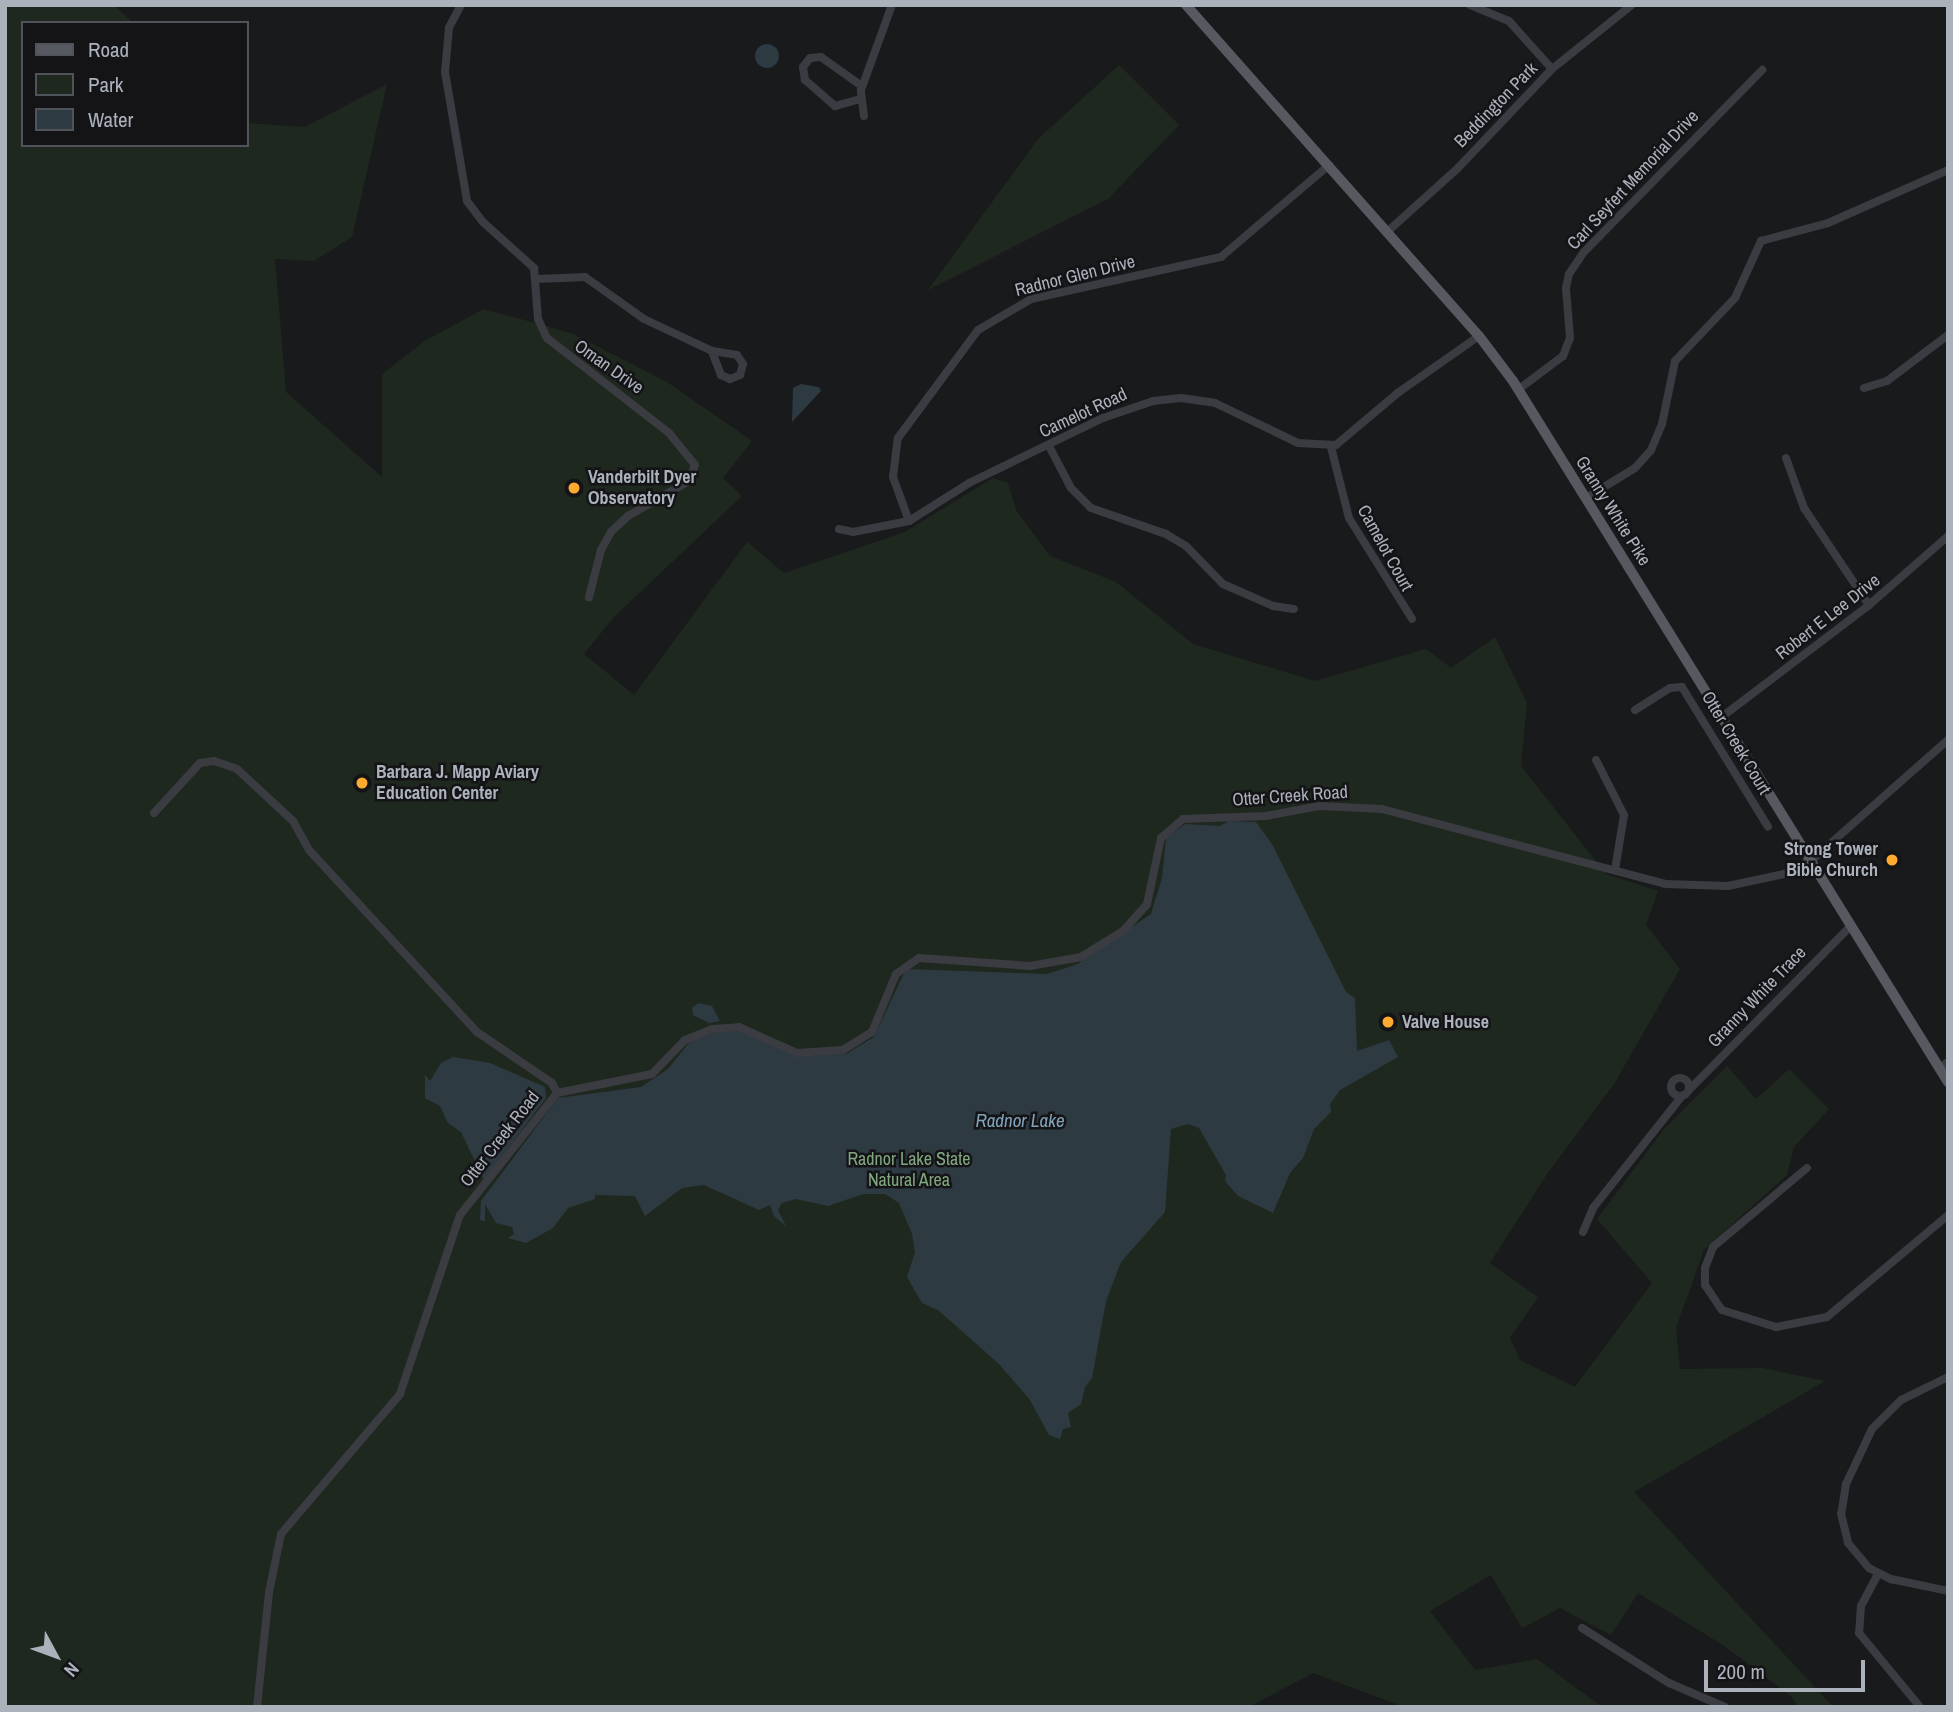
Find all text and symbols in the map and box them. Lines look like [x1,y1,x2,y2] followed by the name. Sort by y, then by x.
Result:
[21,21,248,147] legend
[88,35,129,64] text: Road
[1450,58,1542,152] street label: Beddington Park
[88,70,123,99] text: Park
[88,105,133,134] text: Water
[1563,106,1703,254] street label: Carl Seyfert Memorial Drive
[1013,251,1137,301] street label: Radnor Glen Drive
[570,335,648,399] street label: Oman Drive
[1036,383,1130,443] street label: Camelot Road
[1571,452,1655,570] street label: Granny White Pike
[588,467,696,510] place label: Vanderbilt Dyer Observatory
[566,480,582,496] marker: Vanderbilt Dyer Observatory
[1352,501,1418,595] street label: Camelot Court
[1772,570,1884,664] street label: Robert E Lee Drive
[1697,688,1775,798] street label: Otter Creek Court
[376,762,540,804] place label: Barbara J. Mapp Aviary Education Center
[354,775,370,791] marker: Barbara J. Mapp Aviary Education Center
[1232,781,1348,811] street label: Otter Creek Road
[1784,839,1878,882] place label: Strong Tower Bible Church
[1884,852,1900,868] marker: Strong Tower Bible Church
[1703,942,1811,1052] street label: Granny White Trace
[1402,1011,1489,1033] place label: Valve House
[1380,1014,1396,1030] marker: Valve House
[456,1087,544,1191] street label: Otter Creek Road
[975,1110,1065,1132] water label: Radnor Lake
[847,1149,971,1192] park label: Radnor Lake State Natural Area
[21,1621,91,1691] north arrow
[1708,1646,1869,1690] scale bar
[58,1657,85,1683] text: N
[1717,1657,1765,1686] text: 200 m

